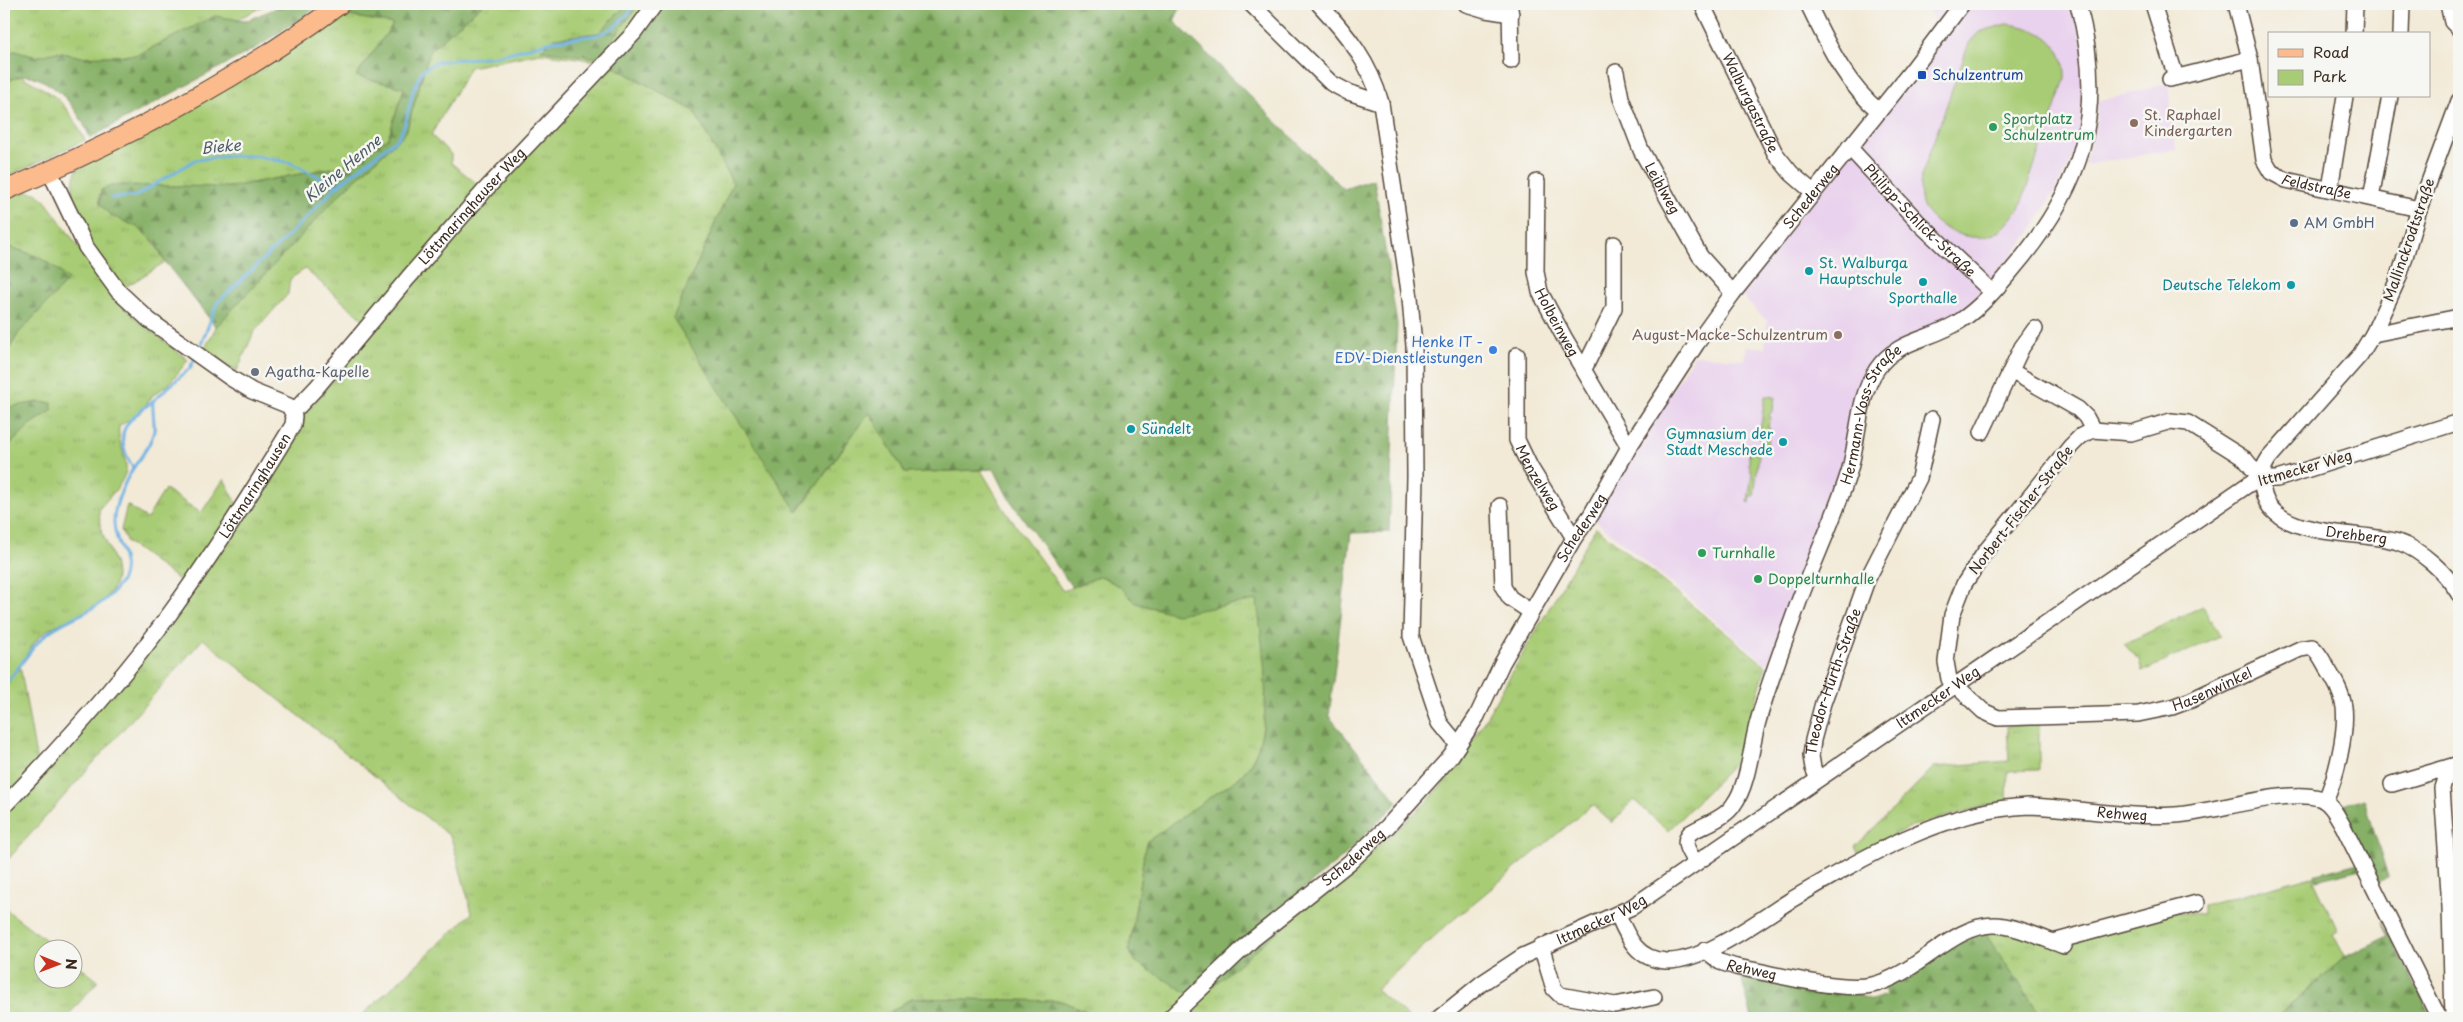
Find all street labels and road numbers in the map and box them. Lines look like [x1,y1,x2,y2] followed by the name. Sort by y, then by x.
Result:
[1717,49,1784,156] street label: Walburgastraße
[413,143,530,269] street label: Löttmaringhauser Weg
[1640,158,1686,218] street label: Leiblweg
[1777,159,1843,233] street label: Schederweg
[1859,159,1981,282] street label: Philipp-Schlick-Straße
[2278,169,2353,204] street label: Feldstraße
[2378,175,2440,304] street label: Mallinckrodtstraße
[1530,284,1584,361] street label: Holbeinweg
[1835,339,1905,487] street label: Hermann-Voss-Straße
[214,429,296,542] street label: Löttmaringhausen
[1511,441,1566,515] street label: Menzelweg
[1964,441,2078,579] street label: Norbert-Fischer-Straße
[2255,444,2354,491] street label: Ittmecker Weg
[1551,489,1611,566] street label: Schederweg
[2324,520,2389,549] street label: Drehberg
[1800,605,1866,756] street label: Theodor-Hürth-Straße
[1892,661,1984,733] street label: Ittmecker Weg
[2169,662,2255,716] street label: Hasenwinkel
[2096,801,2148,825] street label: Rehweg
[1317,823,1390,891] street label: Schederweg
[1553,889,1651,950] street label: Ittmecker Weg
[1724,954,1779,985] street label: Rehweg

